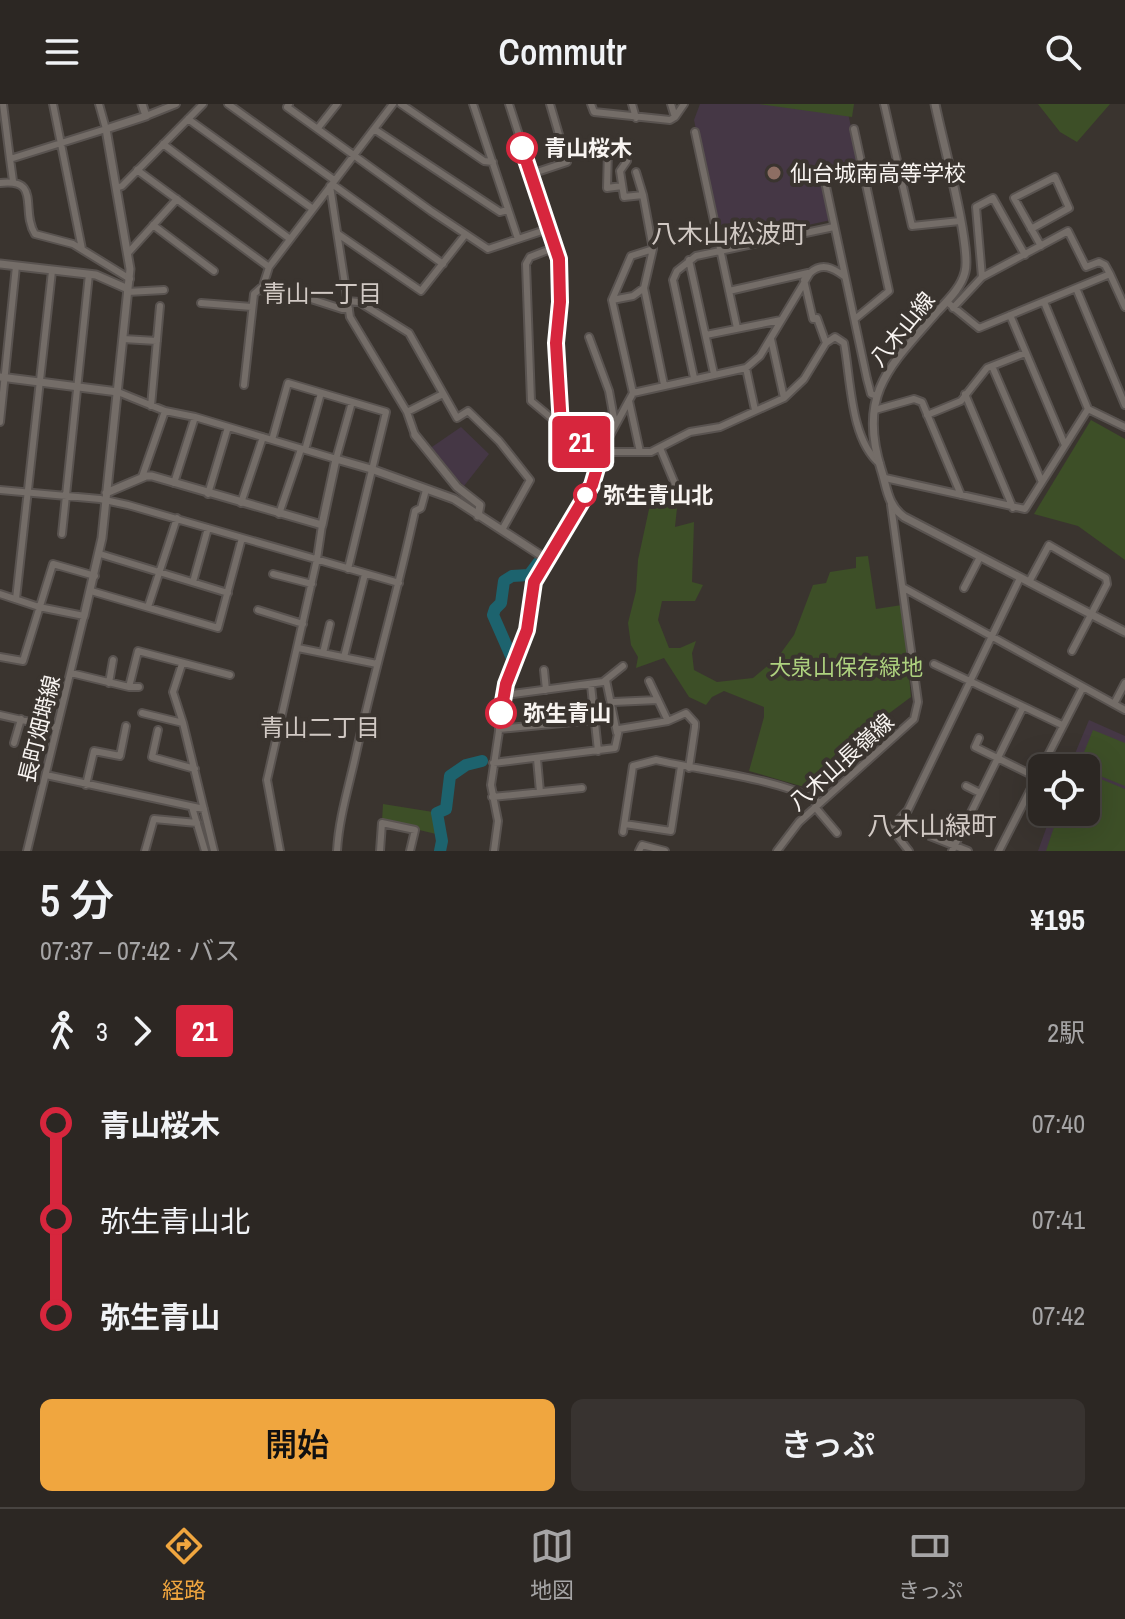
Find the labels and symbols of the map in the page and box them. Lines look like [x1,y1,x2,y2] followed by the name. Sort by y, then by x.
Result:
[507,133,537,163] marker: 青山桜木
[544,133,632,163] place label: 青山桜木
[790,158,966,188] place label: 仙台城南高等学校
[765,164,783,182] marker: 仙台城南高等学校
[651,216,807,251] district label: 八木山松波町
[262,277,382,309] district label: 青山一丁目
[863,285,941,373] street label: 八木山線
[545,416,617,468] line badge: 21
[603,480,713,510] place label: 弥生青山北
[574,484,596,506] marker: 弥生青山北
[769,652,923,682] park label: 大泉山保存緑地
[11,672,67,786] street label: 長町畑塒線
[486,698,516,728] marker: 弥生青山
[523,698,611,728] place label: 弥生青山
[782,707,900,817] street label: 八木山長嶺線
[260,711,380,743] district label: 青山二丁目
[867,808,997,843] district label: 八木山緑町

